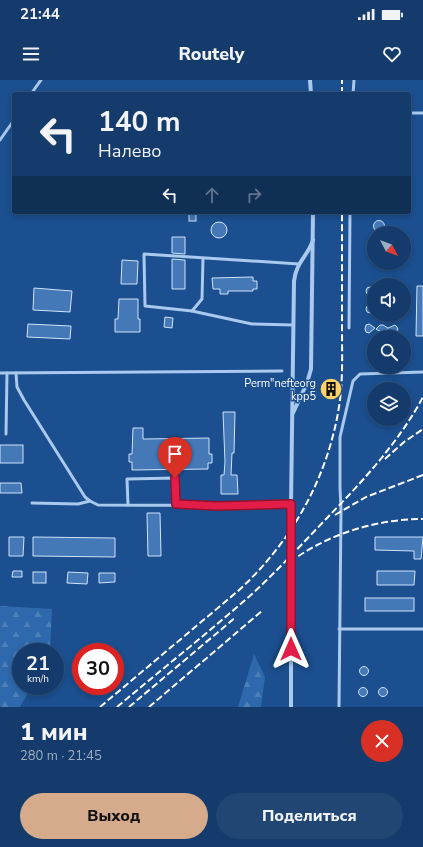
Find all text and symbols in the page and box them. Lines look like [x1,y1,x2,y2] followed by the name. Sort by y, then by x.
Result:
[20,4,60,24] text: 21:44
[179,42,244,66] text: Routely
[20,43,42,65] icon: menu
[381,43,403,65] icon: heart
[98,103,181,141] text: 140 m
[32,108,84,160] icon: left
[98,139,162,163] text: Налево
[159,184,181,206] icon: left
[201,184,223,206] icon: ahead
[243,184,265,206] icon: right
[367,226,411,270] north arrow
[367,226,411,426] map controls
[367,278,411,322] button: sound
[367,330,411,374] button: search
[244,376,316,404] place label: Perm"nefteorg kpp5
[318,376,344,402] building icon: Perm"nefteorg kpp5
[367,382,411,426] button: layers
[158,437,192,478] pin
[164,443,186,465] icon: arrive
[270,628,312,670] position arrow
[72,643,124,695] speed limit sign: 30
[26,650,50,677] text: 21
[27,672,49,686] text: km/h
[20,716,88,748] text: 1 мин
[361,720,403,762] button: close
[20,747,102,765] text: 280 m · 21:45
[20,793,208,839] button: Выход
[216,793,403,839] button: Поделиться

